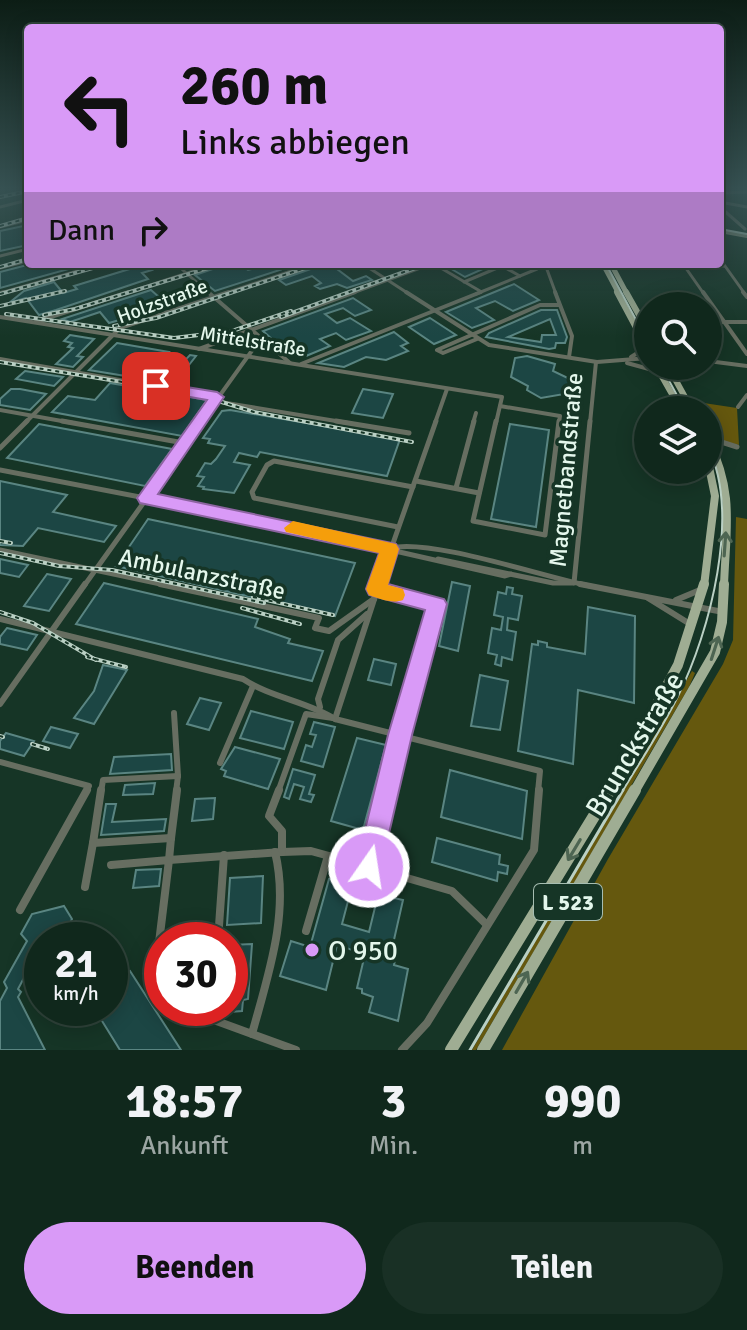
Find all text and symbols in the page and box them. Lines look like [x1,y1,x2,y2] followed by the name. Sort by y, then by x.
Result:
[180,51,328,120] text: 260 m
[48,56,152,160] icon: left
[180,120,410,165] text: Links abbiegen
[131,208,175,252] icon: right
[48,212,115,249] text: Dann
[113,274,211,329] street label: Holzstraße
[634,292,722,484] map controls
[634,292,722,380] button: search
[198,321,308,362] street label: Mittelstraße
[122,352,190,420] pin
[134,364,178,408] icon: arrive
[543,372,589,568] street label: Magnetbandstraße
[634,396,722,484] button: layers
[718,531,733,558] one-way arrow
[116,542,288,606] street label: Ambulanzstraße
[709,636,724,661] one-way arrow
[578,666,691,823] street label: Brunckstraße
[327,825,411,909] position arrow
[566,838,582,861] one-way arrow
[534,884,602,920] road number: L 523
[144,922,248,1026] speed limit sign: 30
[328,934,398,968] place label: O 950
[54,939,98,989] text: 21
[303,941,321,959] marker: O 950
[515,971,530,995] one-way arrow
[53,981,99,1006] text: km/h
[126,1072,243,1131] text: 18:57
[381,1072,406,1131] text: 3
[544,1072,621,1131] text: 990
[140,1130,229,1162] text: Ankunft
[369,1130,418,1162] text: Min.
[572,1130,593,1162] text: m
[24,1222,366,1314] button: Beenden
[382,1222,723,1314] button: Teilen

